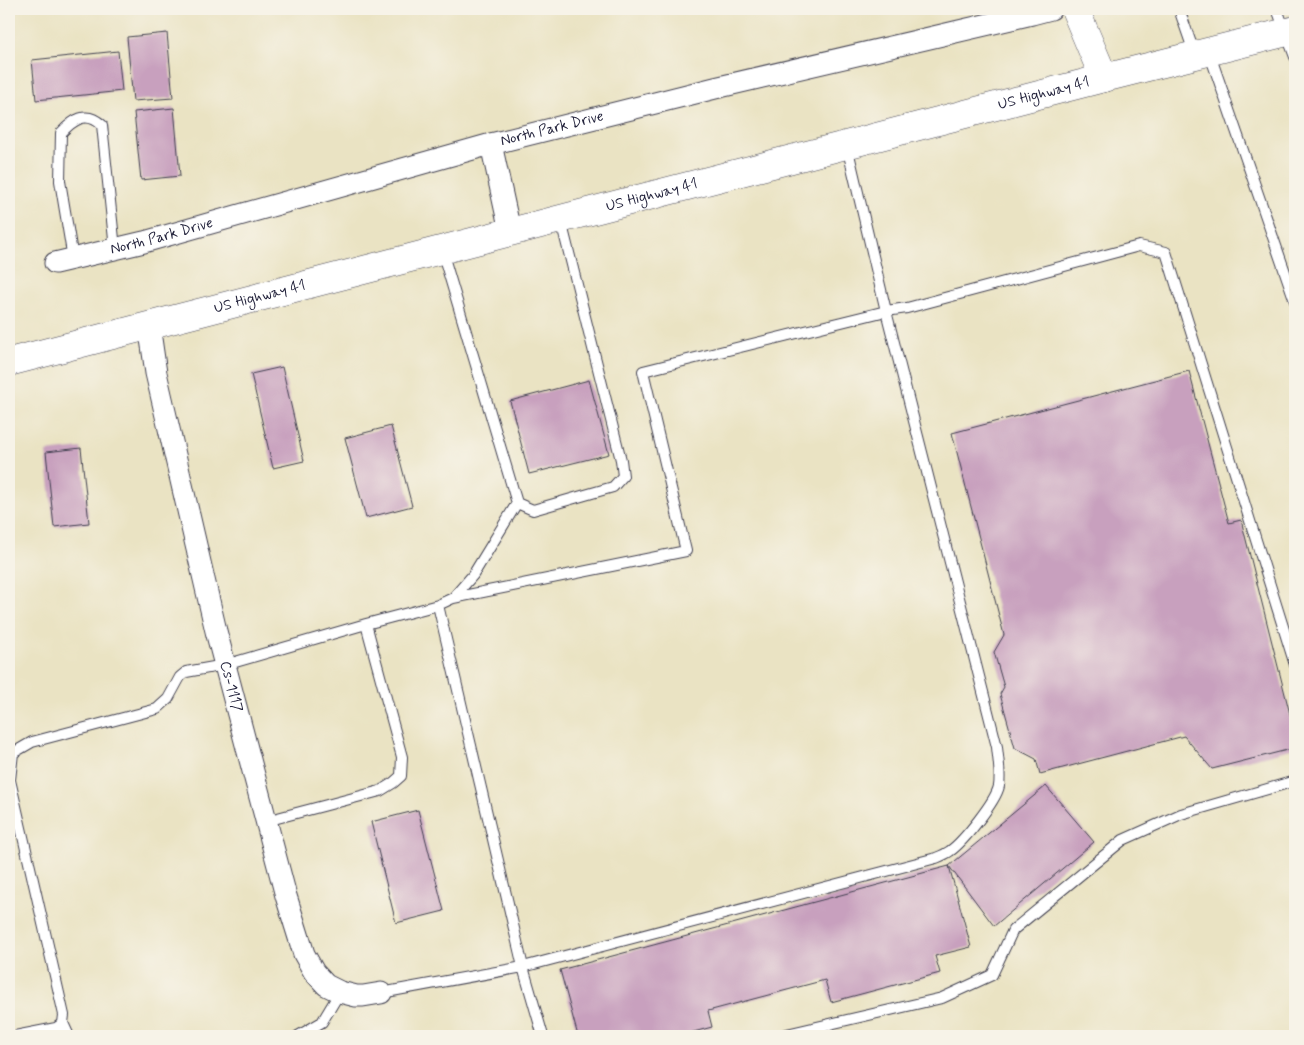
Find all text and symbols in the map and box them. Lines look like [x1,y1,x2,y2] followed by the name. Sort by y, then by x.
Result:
[996,72,1092,115] street label: US Highway 41
[498,106,606,151] street label: North Park Drive
[604,174,700,217] street label: US Highway 41
[108,213,216,260] street label: North Park Drive
[212,275,308,318] street label: US Highway 41
[214,659,247,715] street label: Cs-1117

